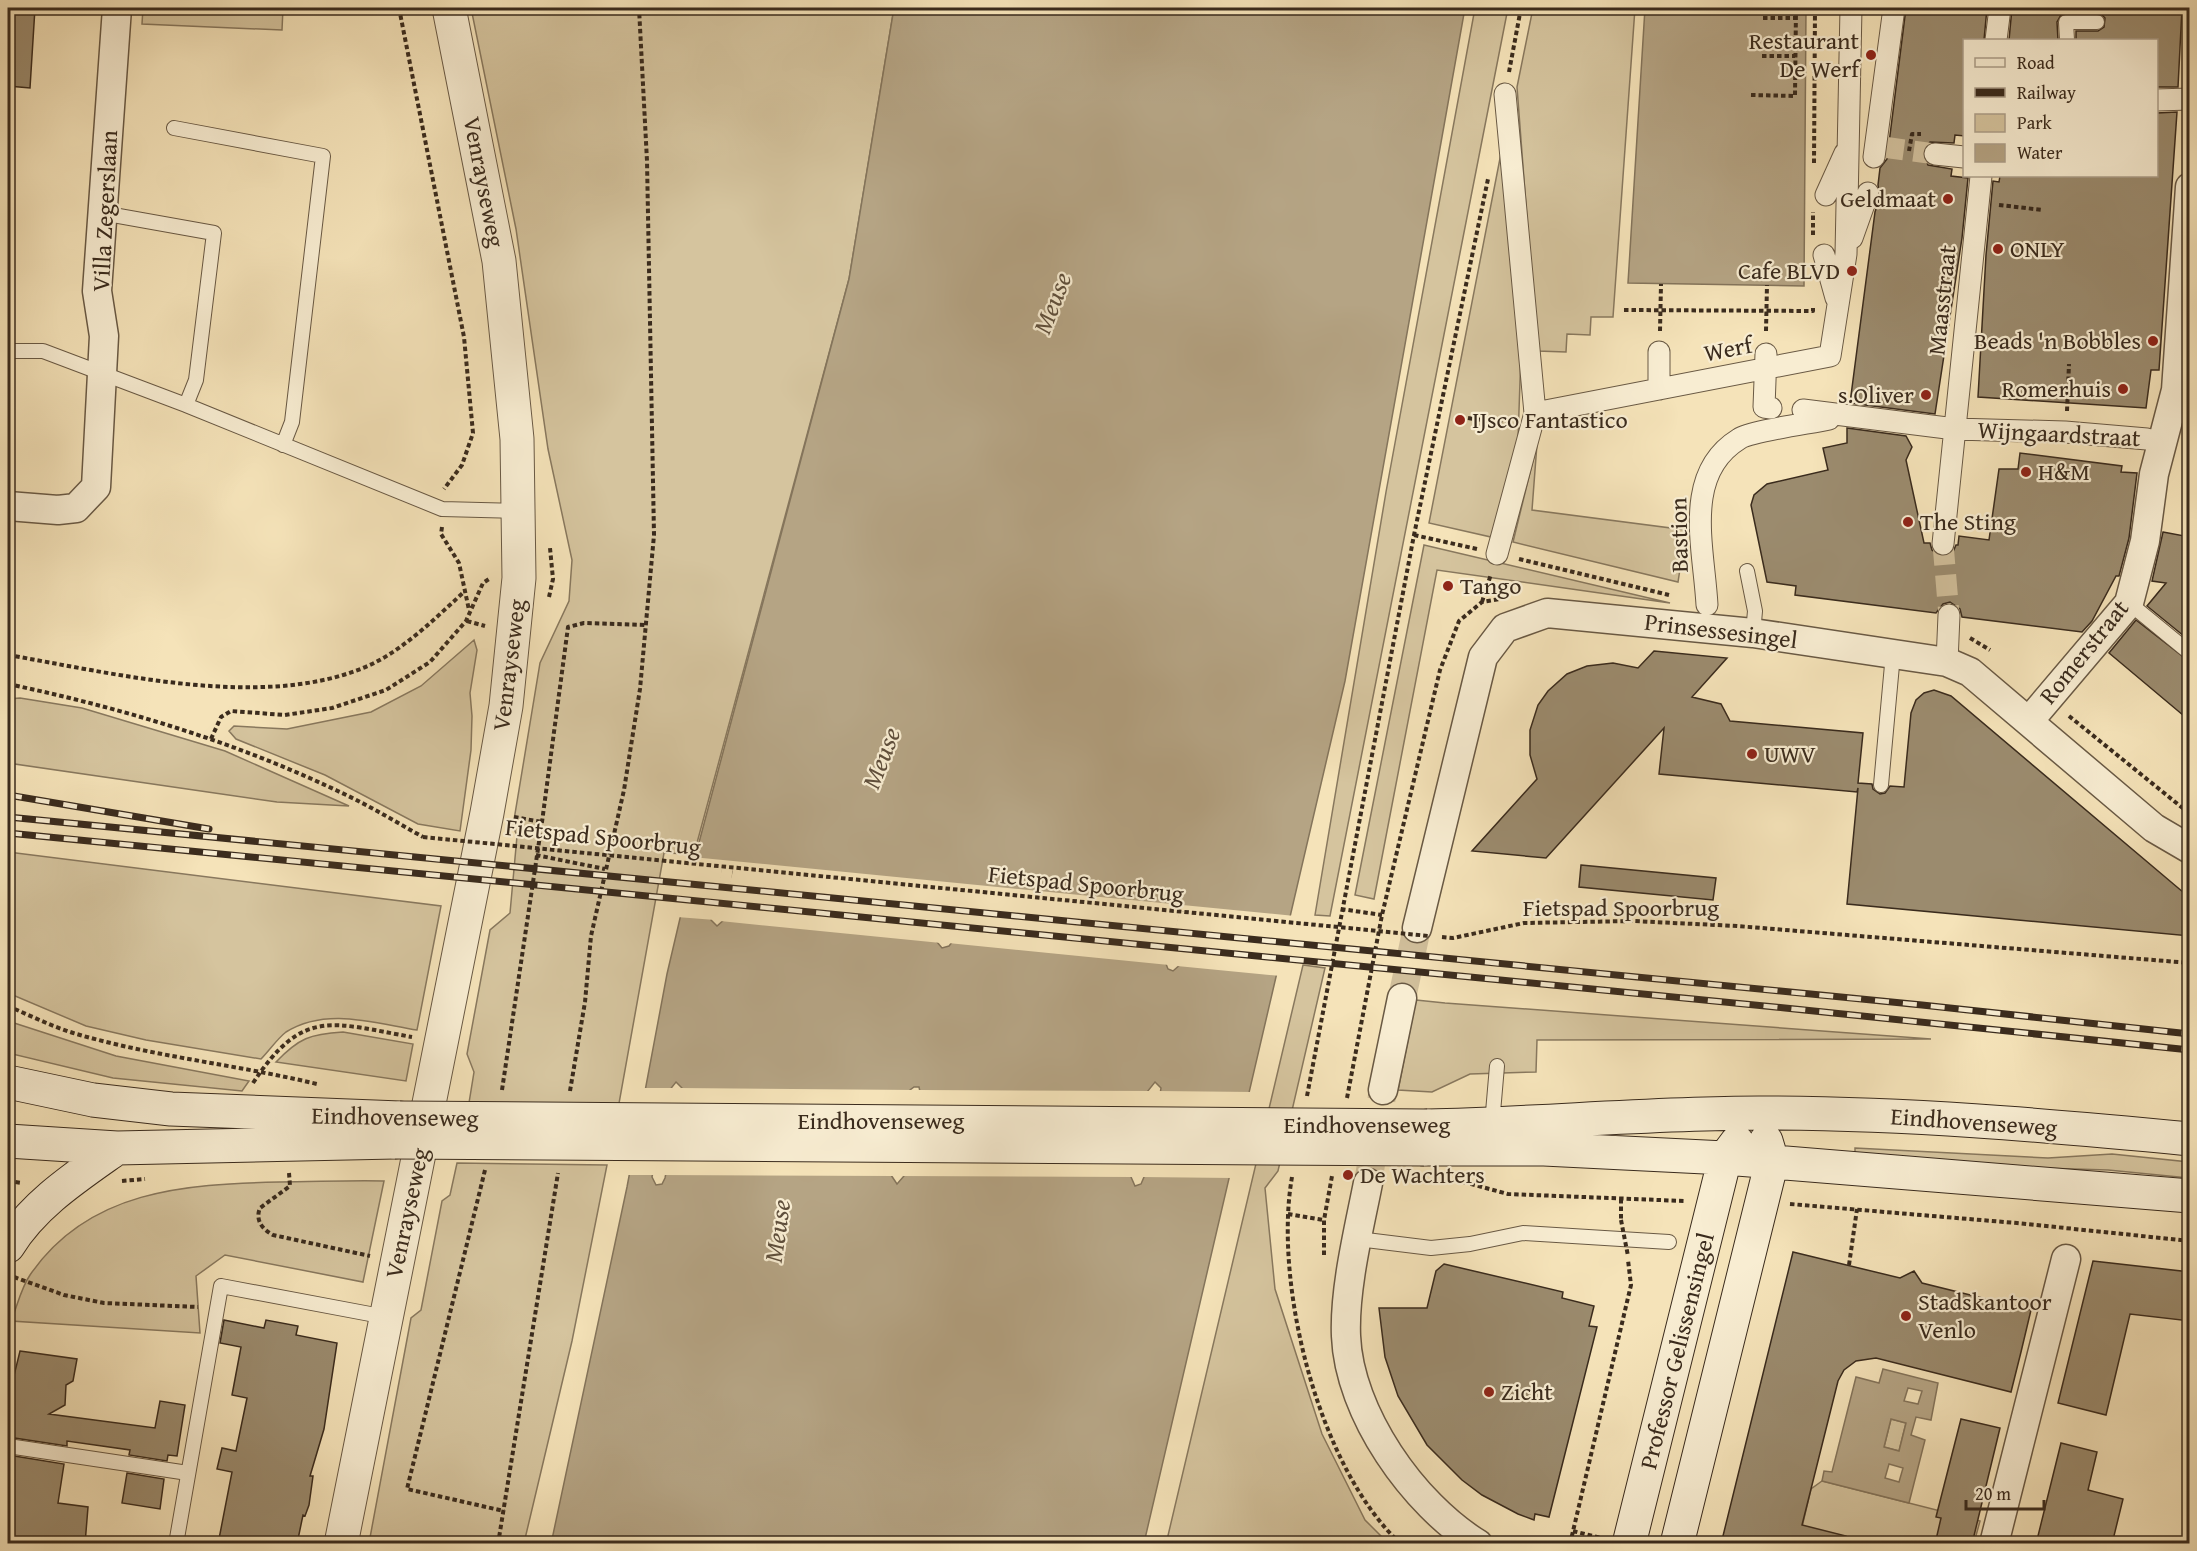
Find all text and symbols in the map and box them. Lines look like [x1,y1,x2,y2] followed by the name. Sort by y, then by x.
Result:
[1749,23,1861,86] place label: Restaurant De Werf
[1963,39,2158,177] legend
[1864,48,1878,62] marker: Restaurant De Werf
[2017,49,2055,76] text: Road
[2017,79,2076,106] text: Railway
[2017,109,2053,136] text: Park
[455,114,514,250] street label: Venrayseweg
[83,129,126,293] street label: Villa Zegerslaan
[2017,139,2063,166] text: Water
[1840,181,1937,216] place label: Geldmaat
[1941,192,1955,206] marker: Geldmaat
[2010,231,2065,266] place label: ONLY
[1991,242,2005,256] marker: ONLY
[1918,243,1965,357] street label: Maasstraat
[1738,253,1840,288] place label: Cafe BLVD
[1845,264,1859,278] marker: Cafe BLVD
[1022,266,1081,339] water label: Meuse
[1974,323,2141,358] place label: Beads 'n Bobbles
[1701,326,1757,370] street label: Werf
[2146,334,2160,348] marker: Beads 'n Bobbles
[2001,371,2111,406] place label: Romerhuis
[1838,377,1914,412] place label: s.Oliver
[2116,382,2130,396] marker: Romerhuis
[1919,388,1933,402] marker: s.Oliver
[1472,402,1628,437] place label: IJsco Fantastico
[1977,412,2142,455] street label: Wijngaardstraat
[1453,413,1467,427] marker: IJsco Fantastico
[2038,454,2090,489] place label: H&M
[2019,465,2033,479] marker: H&M
[1660,496,1697,573] street label: Bastion
[1920,504,2016,539] place label: The Sting
[1901,515,1915,529] marker: The Sting
[1460,568,1522,603] place label: Tango
[1441,579,1455,593] marker: Tango
[2030,591,2137,712] street label: Romerstraat
[483,597,534,733] street label: Venrayseweg
[1643,604,1800,657] street label: Prinsessesingel
[851,721,910,794] water label: Meuse
[1764,736,1816,771] place label: UWV
[1745,747,1759,761] marker: UWV
[504,809,703,864] street label: Fietspad Spoorbrug
[987,856,1186,911] street label: Fietspad Spoorbrug
[1523,890,1719,925] street label: Fietspad Spoorbrug
[311,1098,479,1135] street label: Eindhovenseweg
[1889,1098,2059,1145] street label: Eindhovenseweg
[797,1103,965,1138] street label: Eindhovenseweg
[1283,1107,1451,1142] street label: Eindhovenseweg
[376,1144,437,1281] street label: Venrayseweg
[1360,1157,1485,1192] place label: De Wachters
[1341,1168,1355,1182] marker: De Wachters
[753,1197,800,1265] water label: Meuse
[1630,1229,1723,1473] street label: Professor Gelissensingel
[1918,1284,2052,1347] place label: Stadskantoor Venlo
[1899,1309,1913,1323] marker: Stadskantoor Venlo
[1501,1374,1553,1409] place label: Zicht
[1482,1385,1496,1399] marker: Zicht
[1966,1473,2044,1511] scale bar
[1975,1480,2011,1507] text: 20 m

